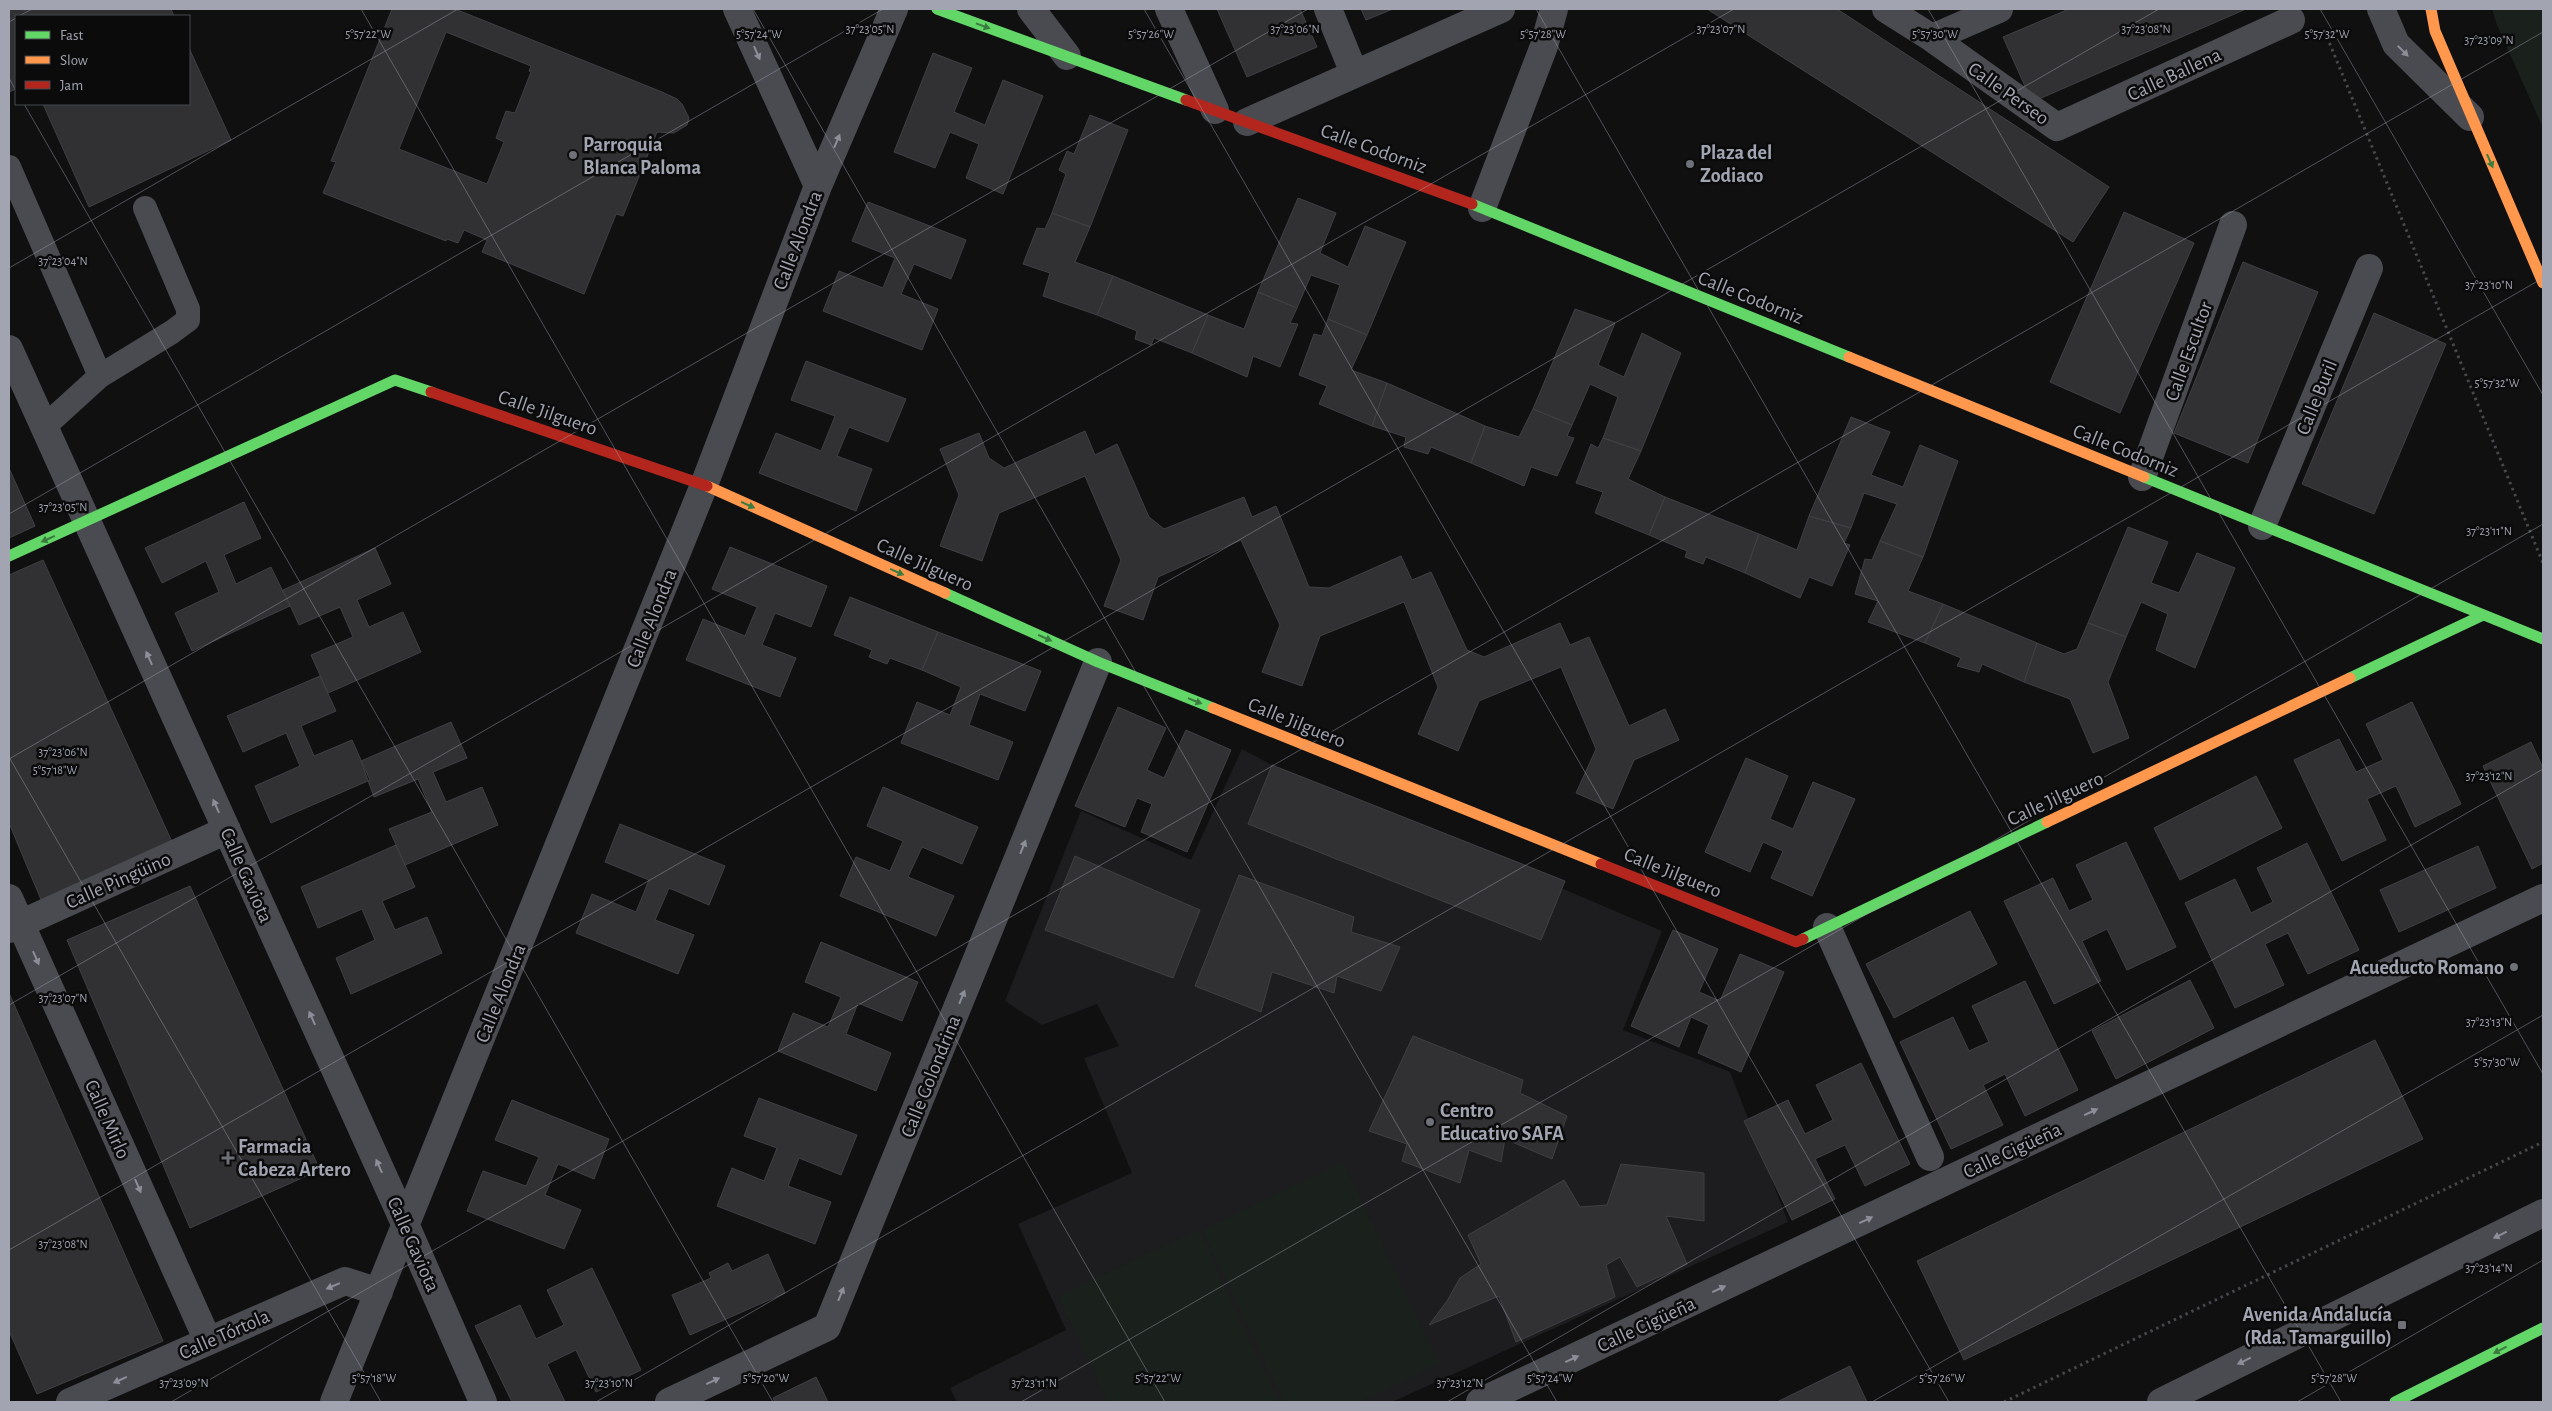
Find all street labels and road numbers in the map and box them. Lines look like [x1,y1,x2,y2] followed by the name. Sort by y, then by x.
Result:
[2125,45,2224,105] street label: Calle Ballena
[1964,59,2053,129] street label: Calle Perseo
[1318,120,1430,177] street label: Calle Codorniz
[770,188,826,293] street label: Calle Alondra
[1695,268,1806,328] street label: Calle Codorniz
[2162,299,2216,404] street label: Calle Escultor
[2293,357,2341,438] street label: Calle Buril
[496,387,600,439] street label: Calle Jilguero
[2070,421,2181,481] street label: Calle Codorniz
[873,535,976,595] street label: Calle Jilguero
[623,566,681,670] street label: Calle Alondra
[1245,694,1348,752] street label: Calle Jilguero
[2004,768,2107,830] street label: Calle Jilguero
[216,825,276,926] street label: Calle Gaviota
[1621,844,1724,902] street label: Calle Jilguero
[63,849,174,913] street label: Calle Pingüino
[472,941,530,1045] street label: Calle Alondra
[897,1013,964,1140] street label: Calle Golondrina
[81,1077,133,1162] street label: Calle Mirlo
[1960,1119,2065,1182] street label: Calle Cigüeña
[383,1194,443,1295] street label: Calle Gaviota
[1594,1293,1699,1356] street label: Calle Cigüeña
[176,1306,273,1364] street label: Calle Tórtola

